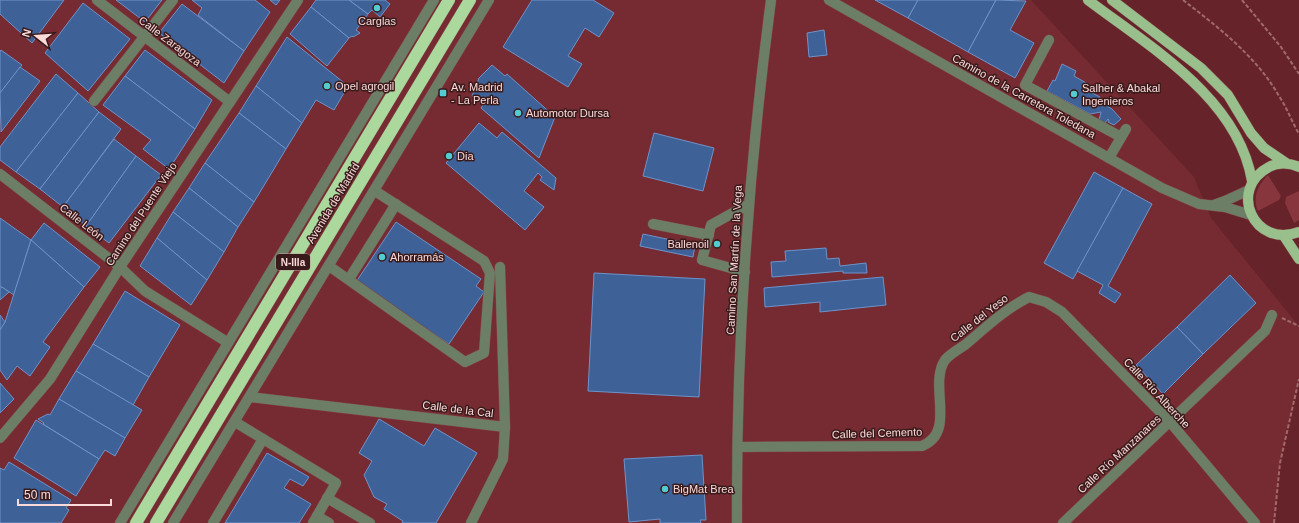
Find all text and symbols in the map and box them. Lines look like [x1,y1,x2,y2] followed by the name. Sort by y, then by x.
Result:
[372,3,382,13] marker: Carglas
[137,14,204,69] street label: Calle Zaragoza
[358,15,396,27] place label: Carglas
[16,16,56,56] north arrow
[20,27,33,39] text: N
[950,52,1098,141] street label: Camino de la Carretera Toledana
[335,80,394,92] place label: Opel agrogil
[322,81,332,91] marker: Opel agrogil
[451,81,503,106] place label: Av. Madrid - La Perla
[1082,82,1160,107] place label: Salher & Abakal Ingenieros
[438,88,448,98] marker: Av. Madrid - La Perla
[1069,89,1079,99] marker: Salher & Abakal Ingenieros
[526,107,610,119] place label: Automotor Dursa
[513,108,523,118] marker: Automotor Dursa
[457,150,474,162] place label: Dia
[444,151,454,161] marker: Dia
[103,160,179,268] street label: Camino del Puente Viejo
[304,161,362,245] street label: Avenida de Madrid
[724,184,744,335] street label: Camino San Martín de la Vega
[58,201,106,243] street label: Calle León
[667,238,709,250] place label: Ballenoil
[712,239,722,249] marker: Ballenoil
[390,251,444,263] place label: Ahorramás
[377,252,387,262] marker: Ahorramás
[276,254,310,270] road number: N-IIIa
[948,292,1010,344] street label: Calle del Yeso
[1122,356,1192,430] street label: Calle Río Alberche
[422,399,494,419] street label: Calle de la Cal
[1075,412,1163,496] street label: Calle Río Manzanares
[832,425,922,441] street label: Calle del Cemento
[18,481,111,507] scale bar
[673,483,734,495] place label: BigMat Brea
[660,484,670,494] marker: BigMat Brea
[24,488,51,502] text: 50 m

